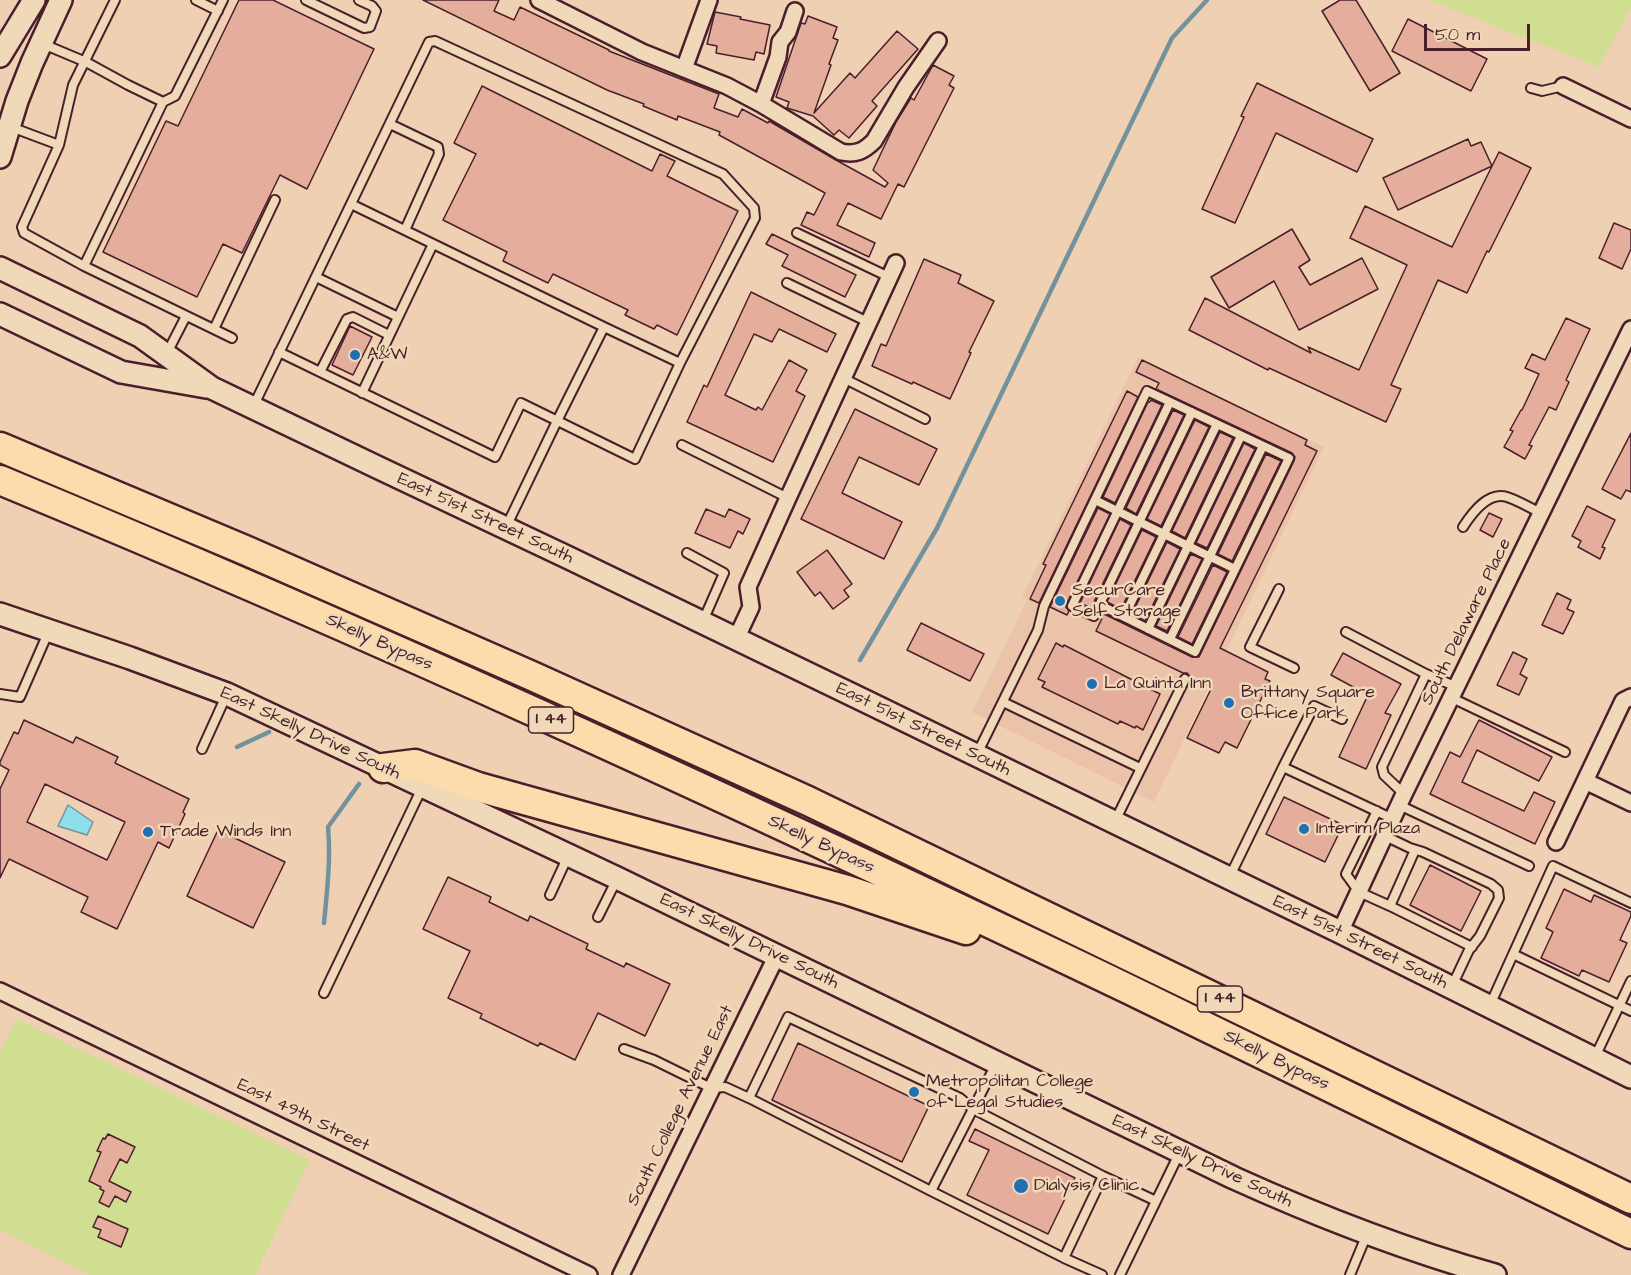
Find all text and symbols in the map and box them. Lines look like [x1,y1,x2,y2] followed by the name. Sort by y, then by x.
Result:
[1427,12,1534,50] scale bar
[1435,22,1480,47] text: 50 m
[367,344,408,366] place label: A&W
[348,348,362,362] marker: A&W
[394,469,576,569] street label: East 51st Street South
[1417,535,1517,709] street label: South Delaware Place
[1072,580,1181,622] place label: SecurCare Self Storage
[1053,594,1067,608] marker: SecurCare Self Storage
[322,610,436,676] street label: Skelly Bypass
[1104,673,1211,695] place label: La Quinta Inn
[1085,677,1099,691] marker: La Quinta Inn
[832,678,1014,782] street label: East 51st Street South
[1241,682,1375,724] place label: Brittany Square Office Park
[217,683,403,785] street label: East Skelly Drive South
[1222,696,1236,710] marker: Brittany Square Office Park
[528,707,574,733] road number: I 44
[764,811,878,879] street label: Skelly Bypass
[1316,818,1420,840] place label: Interim Plaza
[160,821,291,843] place label: Trade Winds Inn
[1297,822,1311,836] marker: Interim Plaza
[141,825,155,839] marker: Trade Winds Inn
[656,889,842,995] street label: East Skelly Drive South
[1269,891,1451,995] street label: East 51st Street South
[1198,986,1242,1012] road number: I 44
[623,1002,739,1210] street label: South College Avenue East
[1220,1026,1332,1096] street label: Skelly Bypass
[926,1071,1094,1114] place label: Metropolitan College of Legal Studies
[233,1075,373,1157] street label: East 49th Street
[907,1085,921,1099] marker: Metropolitan College of Legal Studies
[1109,1111,1295,1213] street label: East Skelly Drive South
[1034,1175,1140,1197] place label: Dialysis Clinic
[1012,1177,1030,1195] marker: Dialysis Clinic

